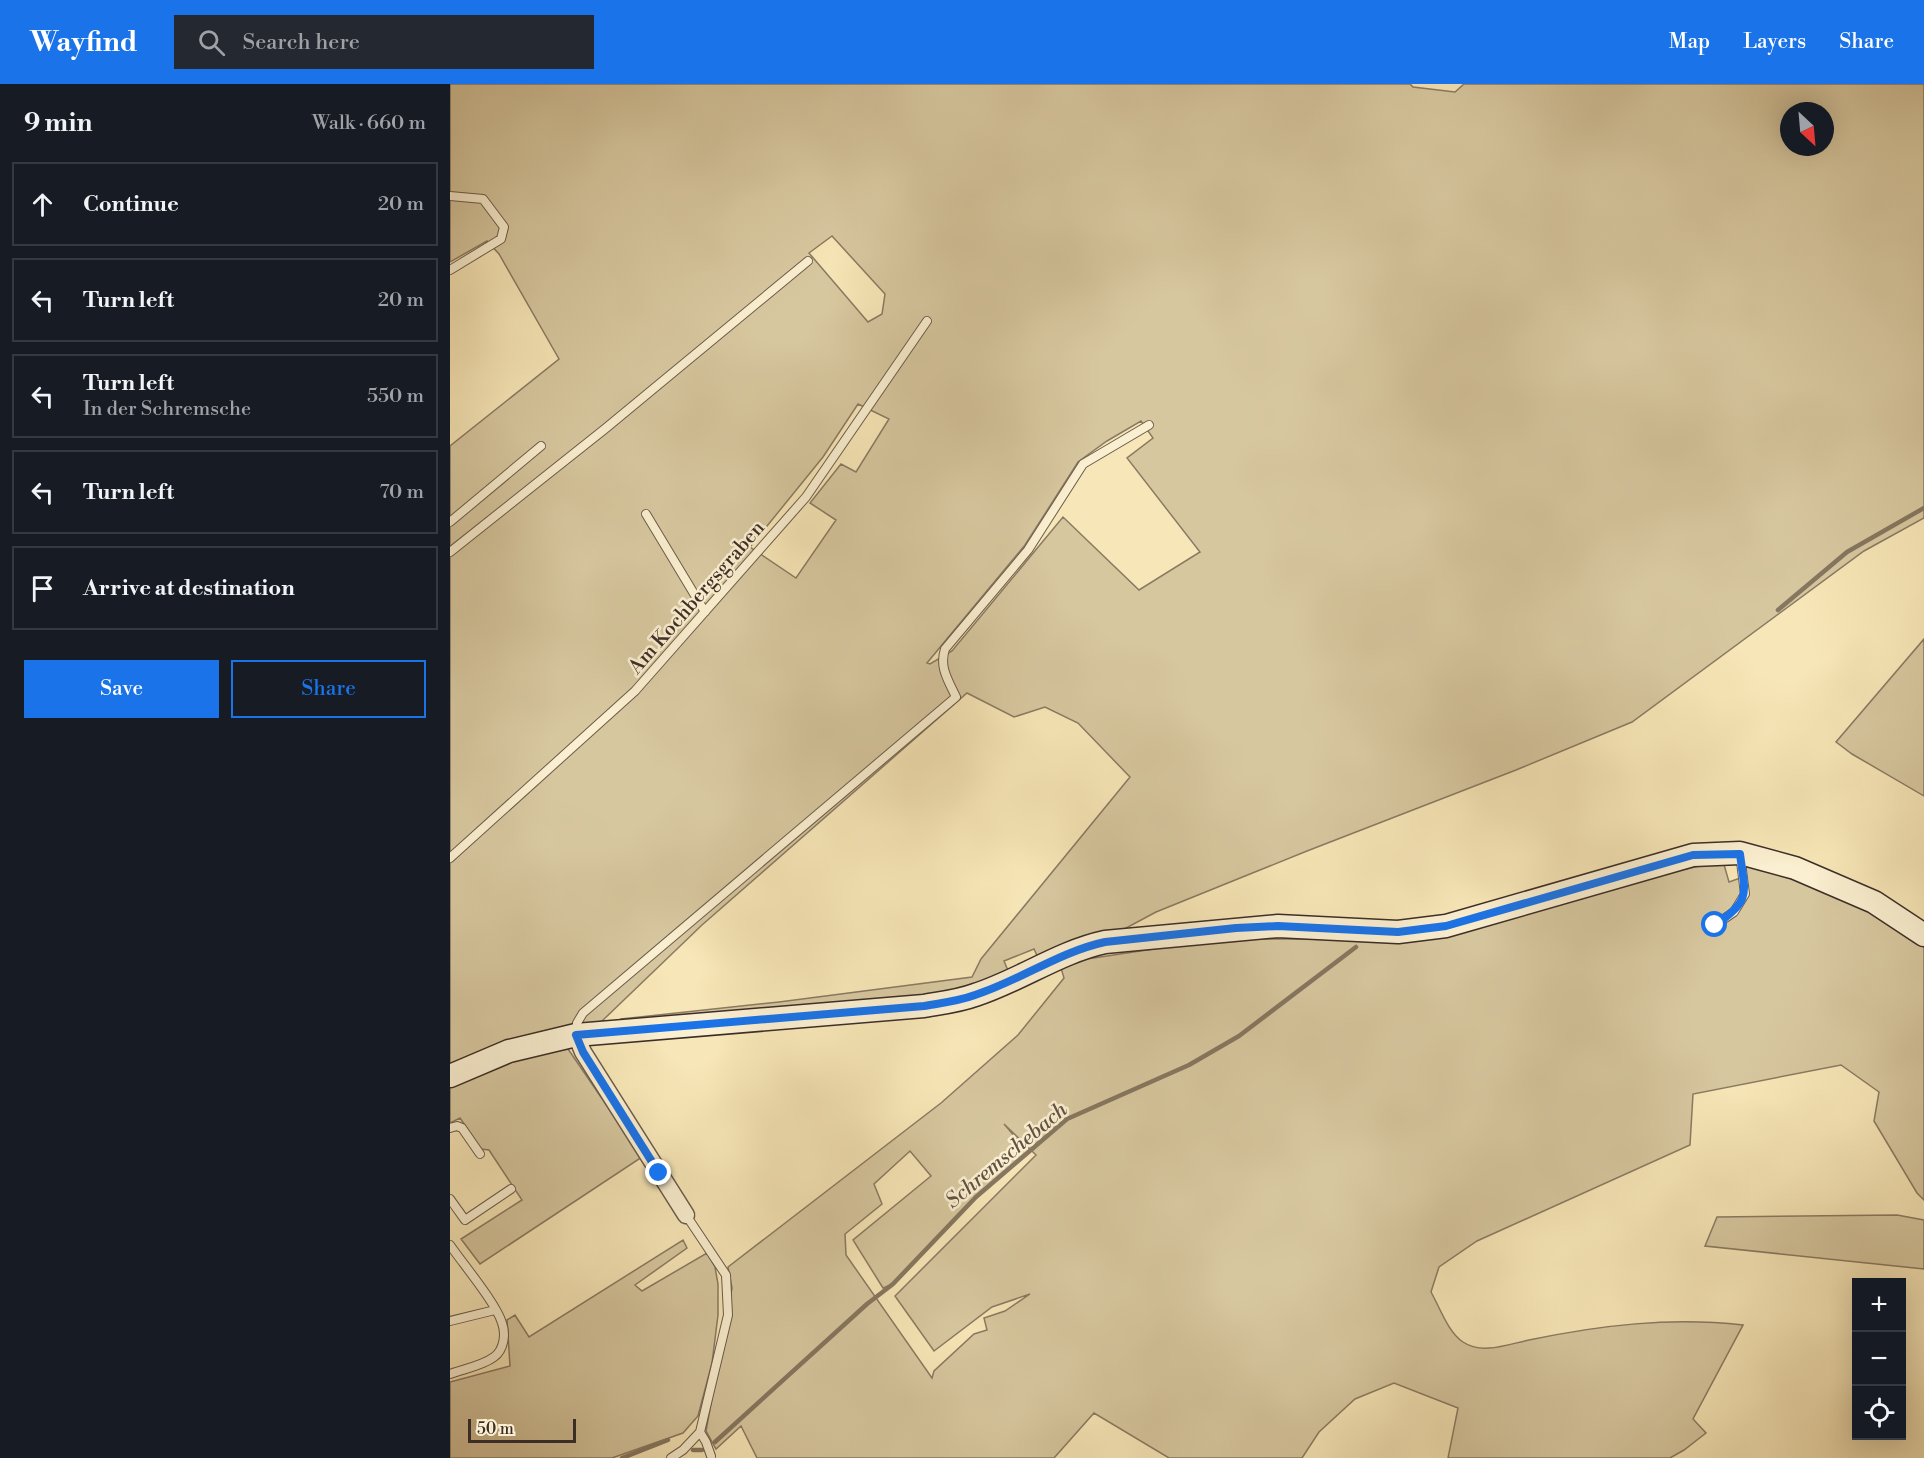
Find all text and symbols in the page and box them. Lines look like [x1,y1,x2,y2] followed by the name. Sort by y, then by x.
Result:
[174,15,594,69] search box
[30,25,138,60] text: Wayfind
[195,26,228,59] icon: search
[243,29,360,56] text: Search here
[1669,29,1710,55] text: Map
[1743,29,1806,55] text: Layers
[1839,29,1894,55] text: Share
[1780,102,1834,156] north arrow
[24,107,92,139] text: 9 min
[312,111,426,136] text: Walk · 660 m
[26,188,59,221] icon: ahead
[83,191,179,218] text: Continue
[378,192,424,217] text: 20 m
[26,284,59,317] icon: left
[83,287,174,314] text: Turn left
[378,288,424,313] text: 20 m
[83,370,174,397] text: Turn left
[26,380,59,413] icon: left
[367,384,424,409] text: 550 m
[83,397,251,422] text: In der Schremsche
[26,476,59,509] icon: left
[83,479,174,506] text: Turn left
[380,480,424,505] text: 70 m
[623,516,771,680] street label: Am Kochbergsgraben
[26,572,59,605] icon: arrive
[83,575,295,602] text: Arrive at destination
[24,660,219,718] button: Save
[231,660,426,718] button: Share
[1701,911,1727,937] route start
[940,1097,1073,1214] water label: Schremschebach
[645,1159,671,1185] route end
[1852,1278,1906,1440] map controls
[1852,1278,1906,1332] button: +
[1852,1332,1906,1386] button: −
[1852,1386,1906,1440] button: locate
[468,1416,576,1444] scale bar
[477,1419,514,1439] text: 50 m

